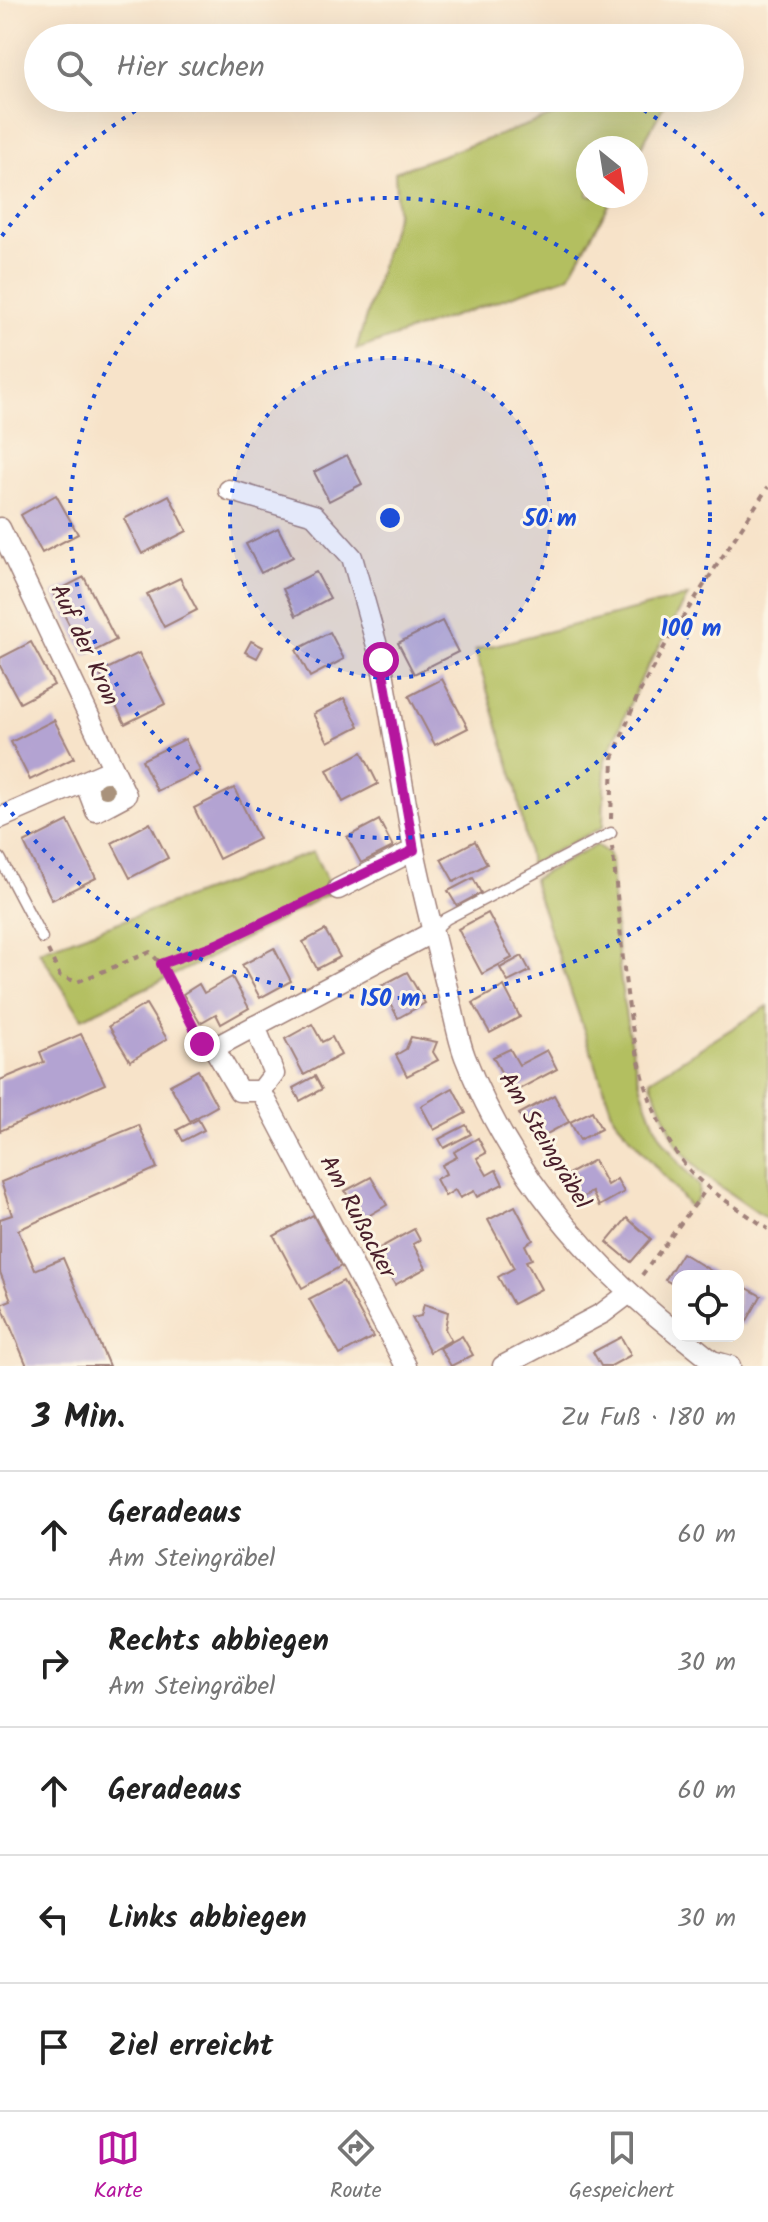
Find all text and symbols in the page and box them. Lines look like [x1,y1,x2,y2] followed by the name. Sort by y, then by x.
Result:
[24,24,744,112] search box
[116,44,265,92] text: Hier suchen
[52,46,96,90] icon: search
[576,136,648,208] north arrow
[522,500,577,539] text: 50 m
[376,504,404,532] centre of rings
[39,577,129,713] street label: Auf der Kron
[661,610,721,649] text: 100 m
[363,642,399,678] route start
[360,980,420,1019] text: 150 m
[184,1026,220,1062] route end
[487,1065,601,1217] street label: Am Steingräbel
[308,1148,407,1288] street label: Am Rußacker
[672,1270,744,1342] map controls
[672,1270,744,1342] button: locate
[32,1391,125,1445] text: 3 Min.
[561,1397,736,1439] text: Zu Fuß · 180 m
[108,1490,241,1538] text: Geradeaus
[32,1513,76,1557] icon: ahead
[677,1514,736,1556] text: 60 m
[108,1538,276,1580] text: Am Steingräbel
[108,1618,329,1666] text: Rechts abbiegen
[32,1641,76,1685] icon: right
[677,1642,736,1684] text: 30 m
[108,1666,276,1708] text: Am Steingräbel
[108,1767,241,1815] text: Geradeaus
[32,1769,76,1813] icon: ahead
[677,1770,736,1812] text: 60 m
[108,1895,307,1943] text: Links abbiegen
[32,1897,76,1941] icon: left
[677,1898,736,1940] text: 30 m
[108,2023,273,2071] text: Ziel erreicht
[32,2025,76,2069] icon: arrive
[94,2126,143,2209] tab: Karte
[330,2126,382,2209] tab: Route
[569,2126,674,2209] tab: Gespeichert

